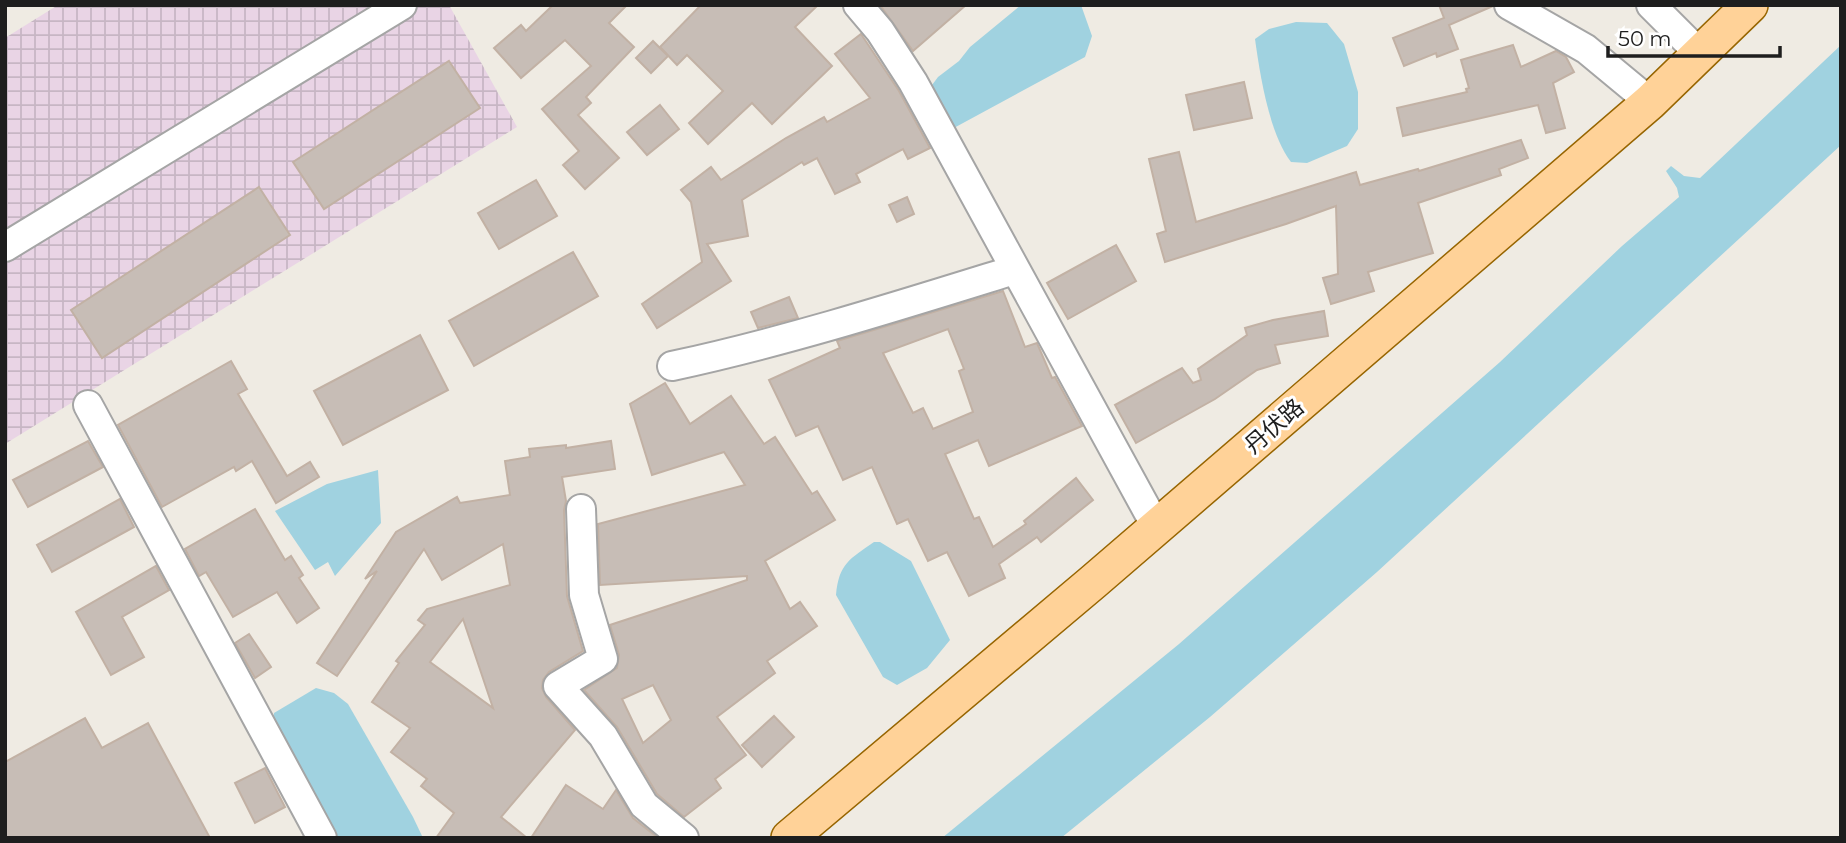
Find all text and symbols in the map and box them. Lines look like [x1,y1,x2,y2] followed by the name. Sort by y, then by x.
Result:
[1608,14,1780,58] scale bar
[1618,26,1672,51] text: 50 m
[1239,393,1309,459] street label: 丹伏路

